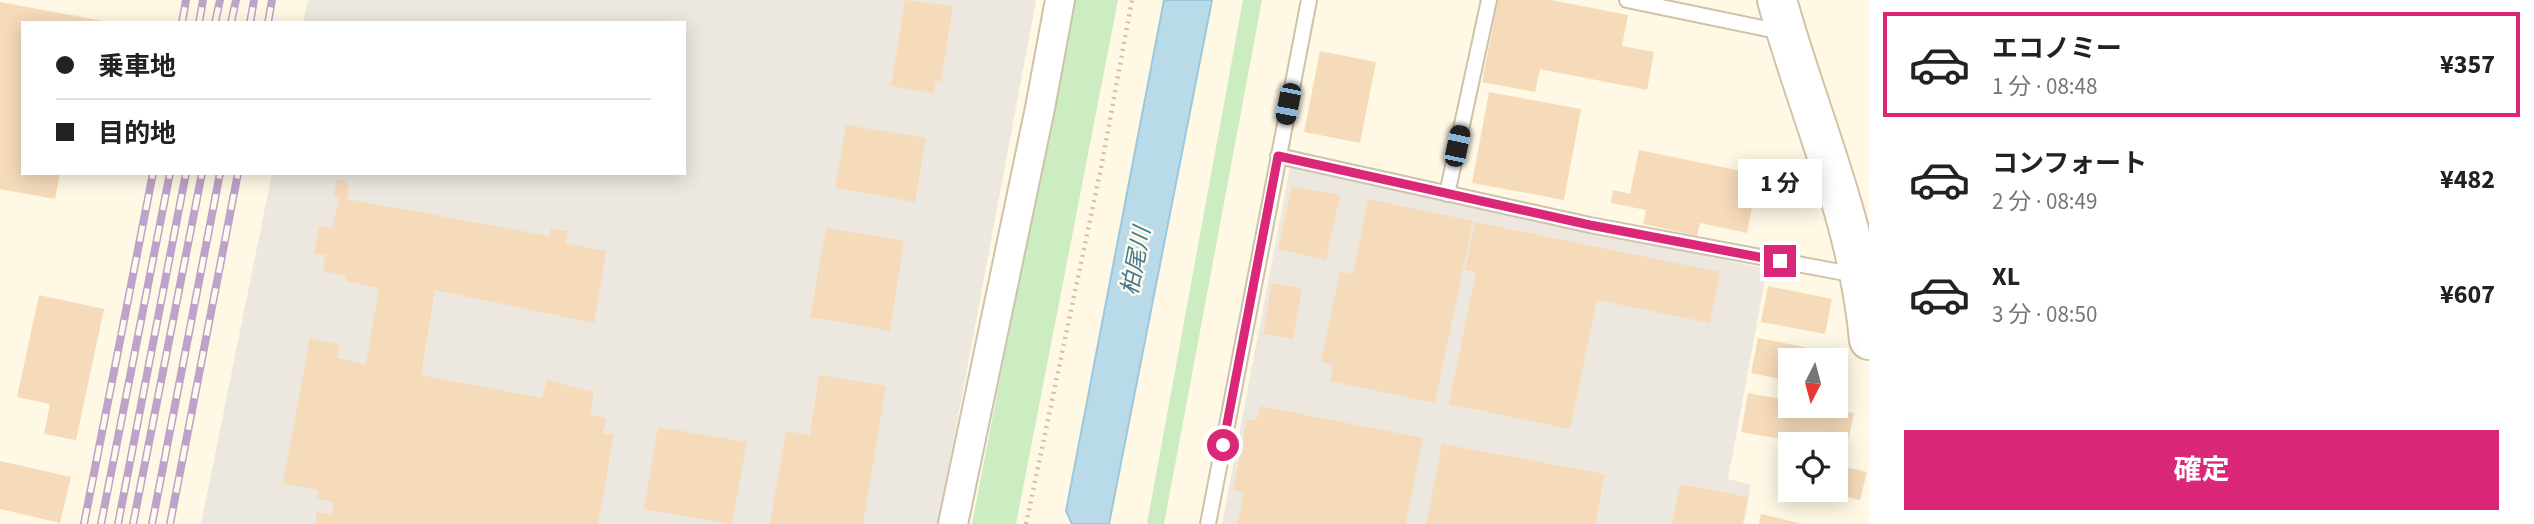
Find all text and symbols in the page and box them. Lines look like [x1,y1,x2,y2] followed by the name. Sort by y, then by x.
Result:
[1992,30,2122,67] text: エコノミー
[1908,33,1971,96] icon: car
[2440,46,2495,83] text: ¥357
[98,48,176,85] text: 乗車地
[1992,70,2097,103] text: 1 分 · 08:48
[1274,81,1303,127] car
[98,115,176,152] text: 目的地
[1443,123,1472,169] car
[1992,145,2147,182] text: コンフォート
[1908,148,1971,211] icon: car
[1738,160,1822,208] callout: 1 分
[2440,161,2495,198] text: ¥482
[1760,167,1800,200] text: 1 分
[1992,185,2097,218] text: 2 分 · 08:49
[1113,221,1159,298] water label: 柏尾川
[1764,245,1796,277] route end
[1992,258,2020,295] text: XL
[1908,263,1971,326] icon: car
[2440,276,2495,313] text: ¥607
[1992,298,2097,331] text: 3 分 · 08:50
[1778,348,1848,418] north arrow
[1778,348,1848,502] map controls
[1207,429,1239,461] route start
[1904,430,2499,510] button: 確定
[1778,432,1848,502] button: locate

